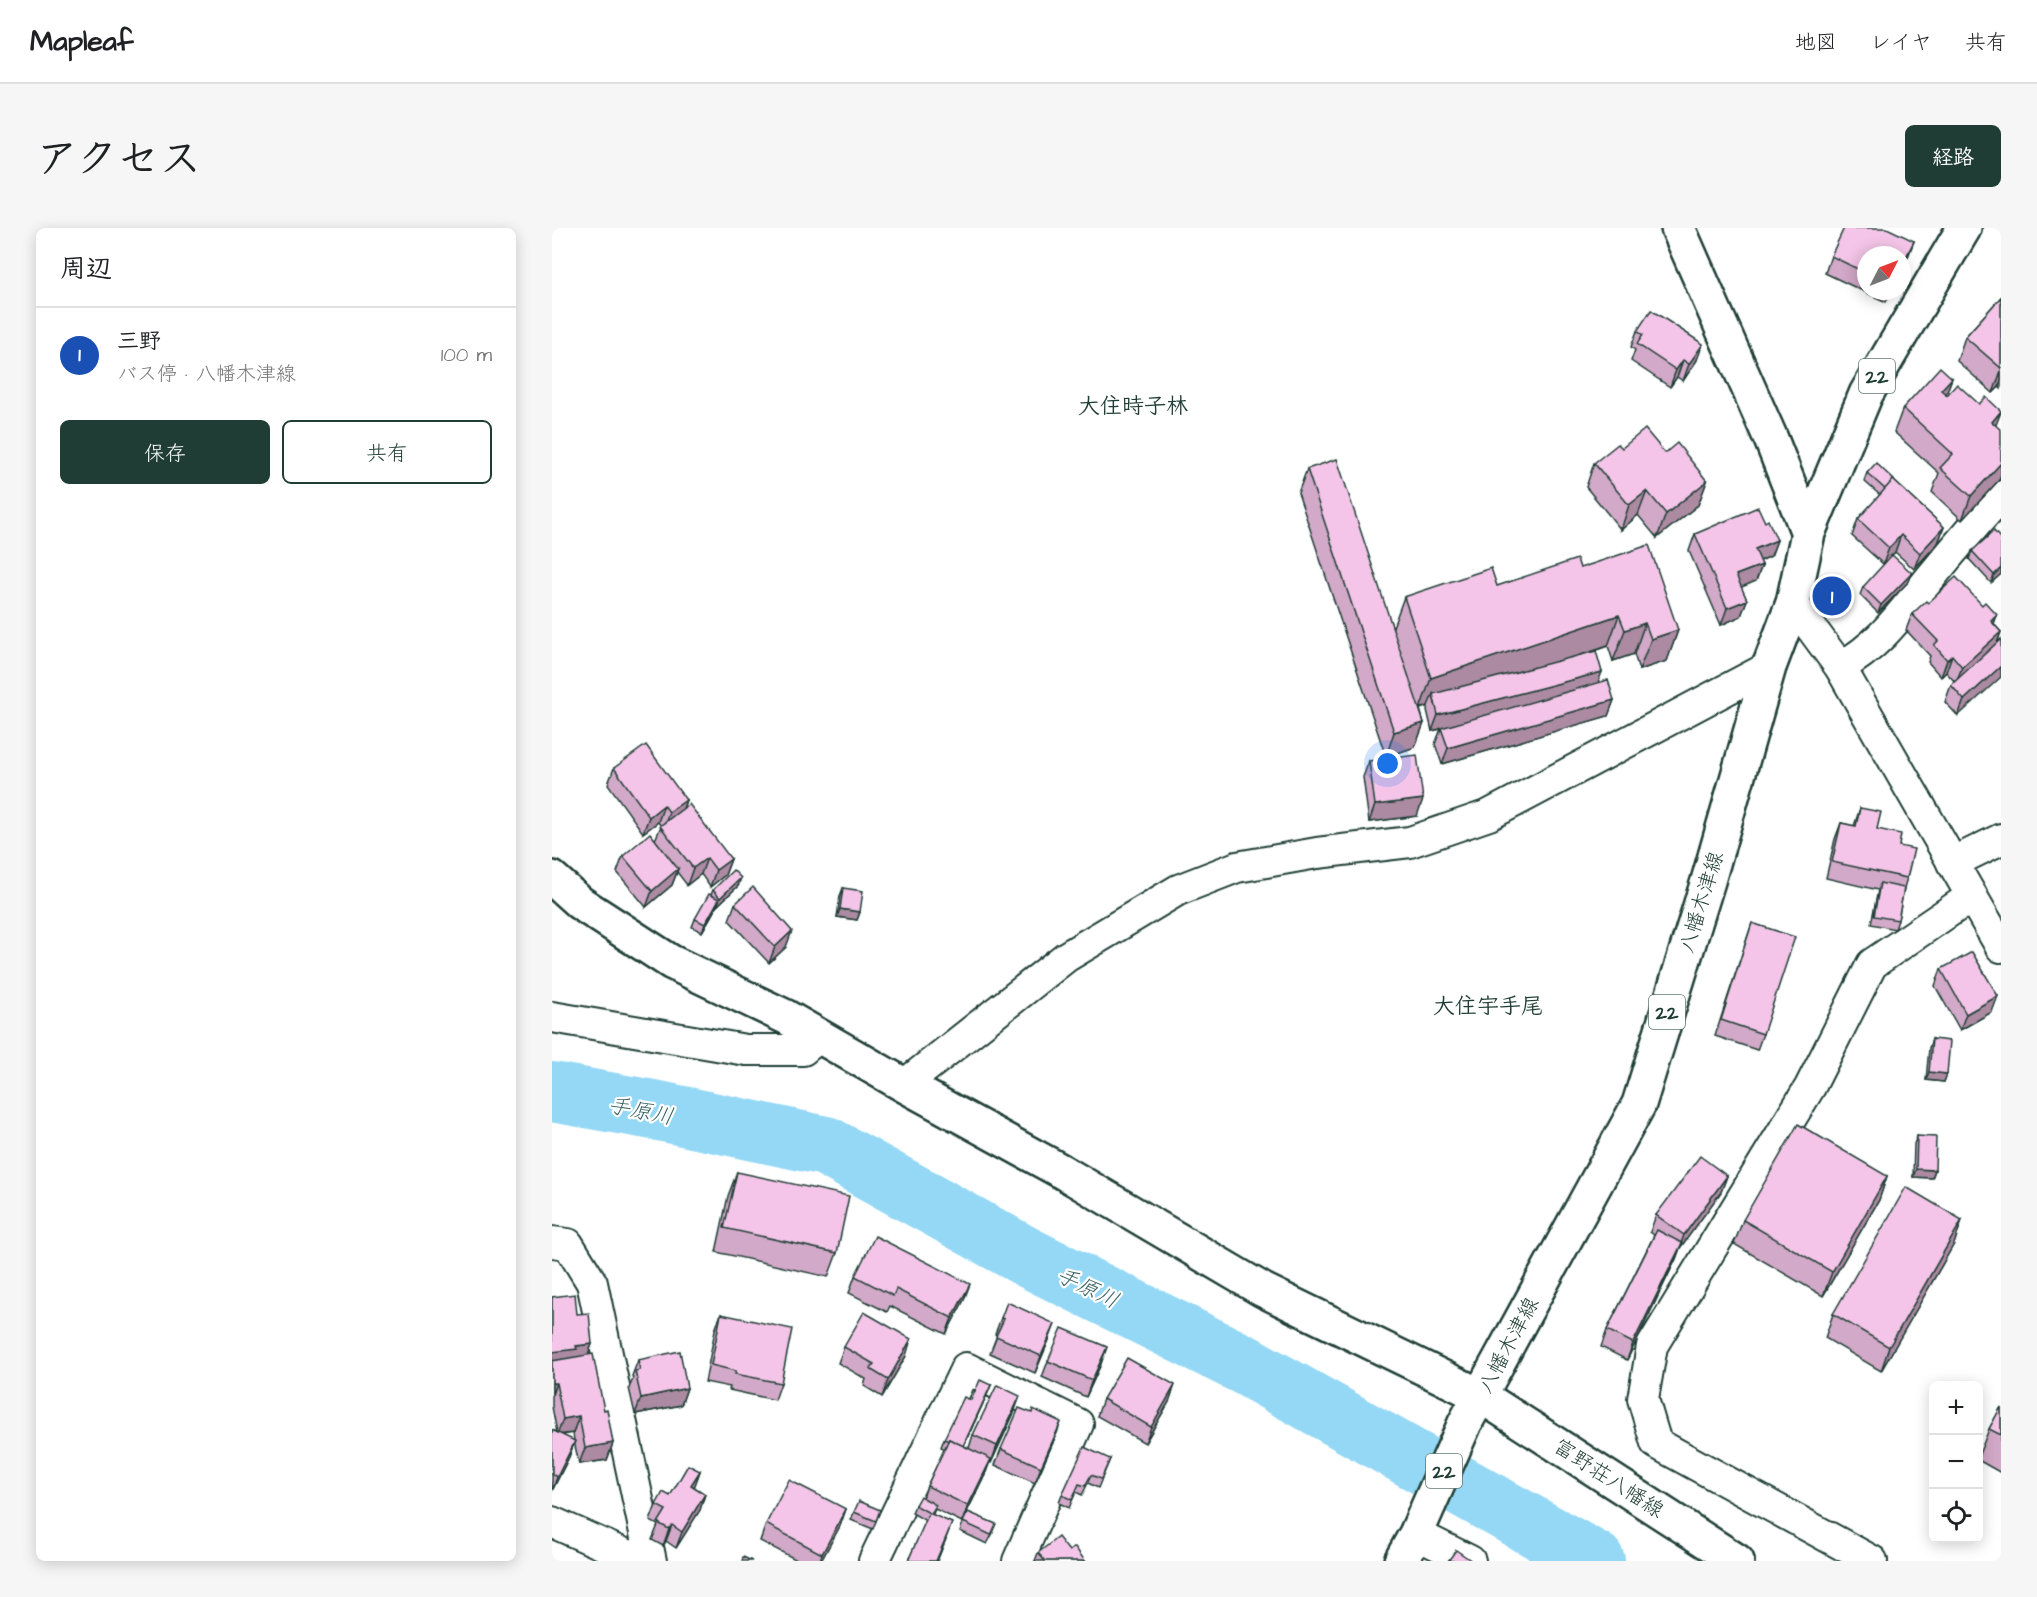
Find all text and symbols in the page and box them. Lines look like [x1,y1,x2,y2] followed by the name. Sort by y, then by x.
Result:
[30,22,133,61] text: Mapleaf
[1795,28,1837,57] text: 地図
[1870,28,1932,57] text: レイヤ
[1965,28,2007,57] text: 共有
[1905,125,2001,187] button: 経路
[36,131,201,189] text: アクセス
[1857,246,1911,300] north arrow
[60,251,112,287] text: 周辺
[117,326,161,357] text: 三野
[78,341,81,369] text: 1
[441,341,492,369] text: 100 m
[1859,359,1895,393] road number: 22
[117,360,296,388] text: バス停 · 八幡木津線
[1078,391,1188,422] district label: 大住時子林
[60,420,270,484] button: 保存
[282,420,492,484] button: 共有
[1812,574,1852,619] pin: 1
[1373,749,1402,778] your location
[1672,848,1731,957] street label: 八幡木津線
[1433,991,1543,1022] district label: 大住宇手尾
[1649,995,1685,1029] road number: 22
[605,1090,676,1133] water label: 手原川
[1051,1260,1124,1317] water label: 手原川
[1471,1292,1546,1398] street label: 八幡木津線
[1929,1381,1983,1543] map controls
[1929,1381,1983,1435] button: +
[1548,1432,1669,1525] street label: 富野荘八幡線
[1929,1435,1983,1489] button: −
[1426,1454,1462,1488] road number: 22
[1929,1489,1983,1543] button: locate

